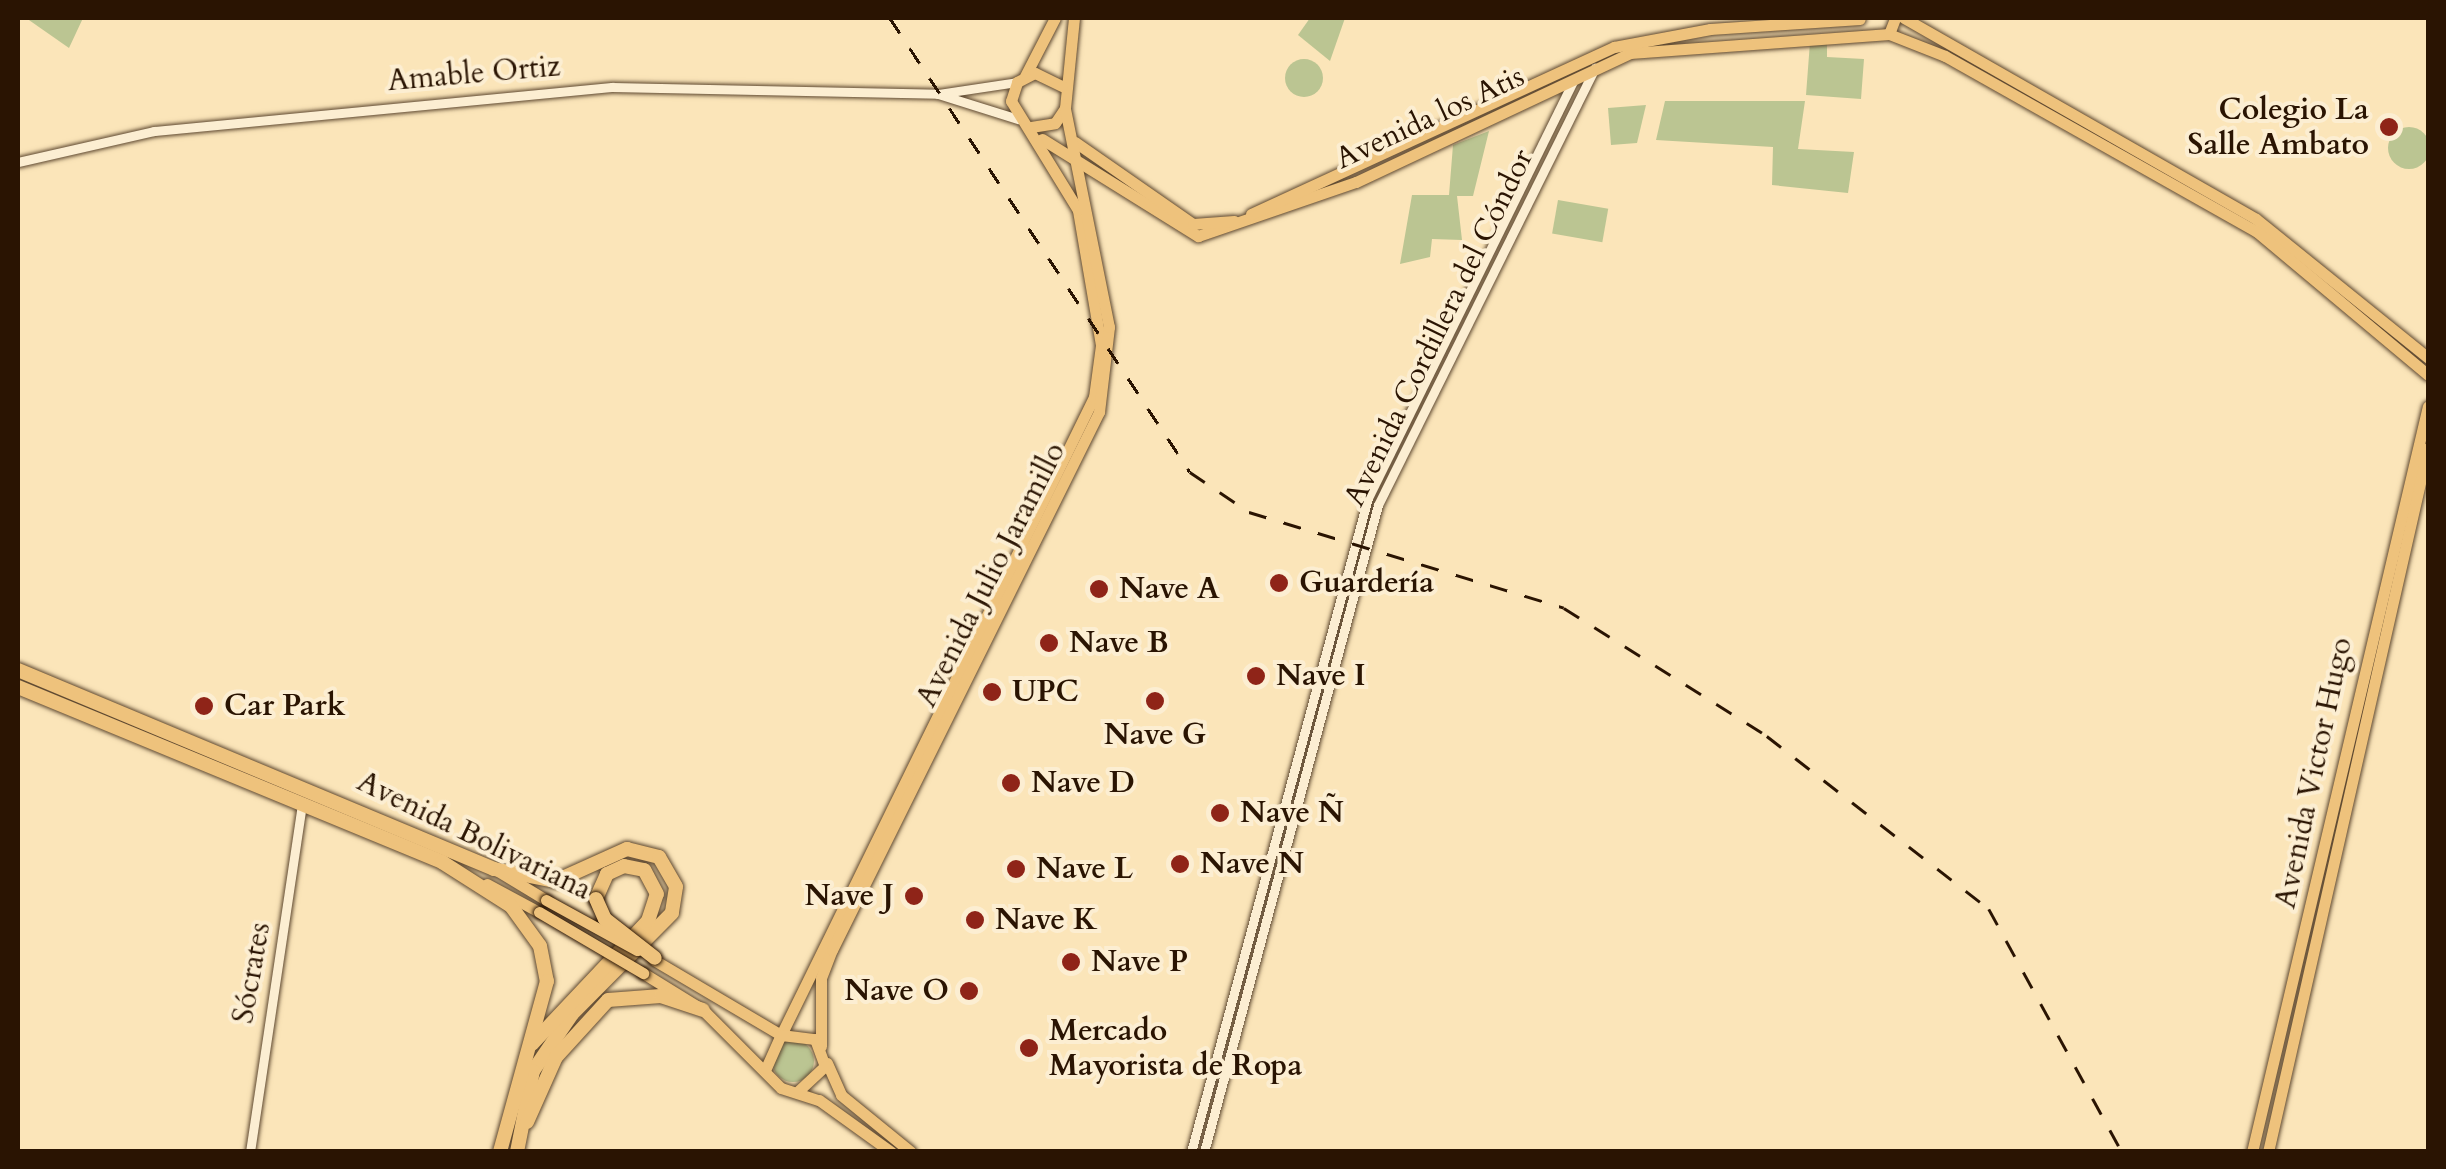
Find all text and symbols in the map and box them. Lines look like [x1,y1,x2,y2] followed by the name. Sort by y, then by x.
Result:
[386,49,562,99] street label: Amable Ortiz
[1330,59,1530,177] street label: Avenida los Atis
[2188,92,2369,162] place label: Colegio La Salle Ambato
[2378,116,2400,138] marker: Colegio La Salle Ambato
[1337,144,1541,512] street label: Avenida Cordillera del Cóndor
[909,437,1073,713] street label: Avenida Julio Jaramillo
[1299,565,1434,601] place label: Guardería
[1119,571,1220,607] place label: Nave A
[1268,572,1290,594] marker: Guardería
[1088,578,1110,600] marker: Nave A
[1069,625,1169,661] place label: Nave B
[1038,632,1060,654] marker: Nave B
[2268,634,2360,912] street label: Avenida Victor Hugo
[1276,658,1366,694] place label: Nave I
[1245,665,1267,687] marker: Nave I
[1012,674,1079,710] place label: UPC
[981,681,1003,703] marker: UPC
[224,688,346,724] place label: Car Park
[1144,690,1166,712] marker: Nave G
[193,695,215,717] marker: Car Park
[1104,717,1206,753] place label: Nave G
[351,764,597,908] street label: Avenida Bolivariana
[1031,765,1135,801] place label: Nave D
[1000,772,1022,794] marker: Nave D
[1240,795,1344,831] place label: Nave Ñ
[1209,802,1231,824] marker: Nave Ñ
[1200,846,1304,882] place label: Nave N
[1036,851,1133,887] place label: Nave L
[1169,853,1191,875] marker: Nave N
[1005,858,1027,880] marker: Nave L
[804,878,894,914] place label: Nave J
[903,885,925,907] marker: Nave J
[995,902,1097,938] place label: Nave K
[964,909,986,931] marker: Nave K
[225,920,279,1026] street label: Sócrates
[1091,944,1188,980] place label: Nave P
[1060,951,1082,973] marker: Nave P
[844,973,949,1009] place label: Nave O
[958,980,980,1002] marker: Nave O
[1049,1013,1302,1084] place label: Mercado Mayorista de Ropa
[1018,1037,1040,1059] marker: Mercado Mayorista de Ropa

